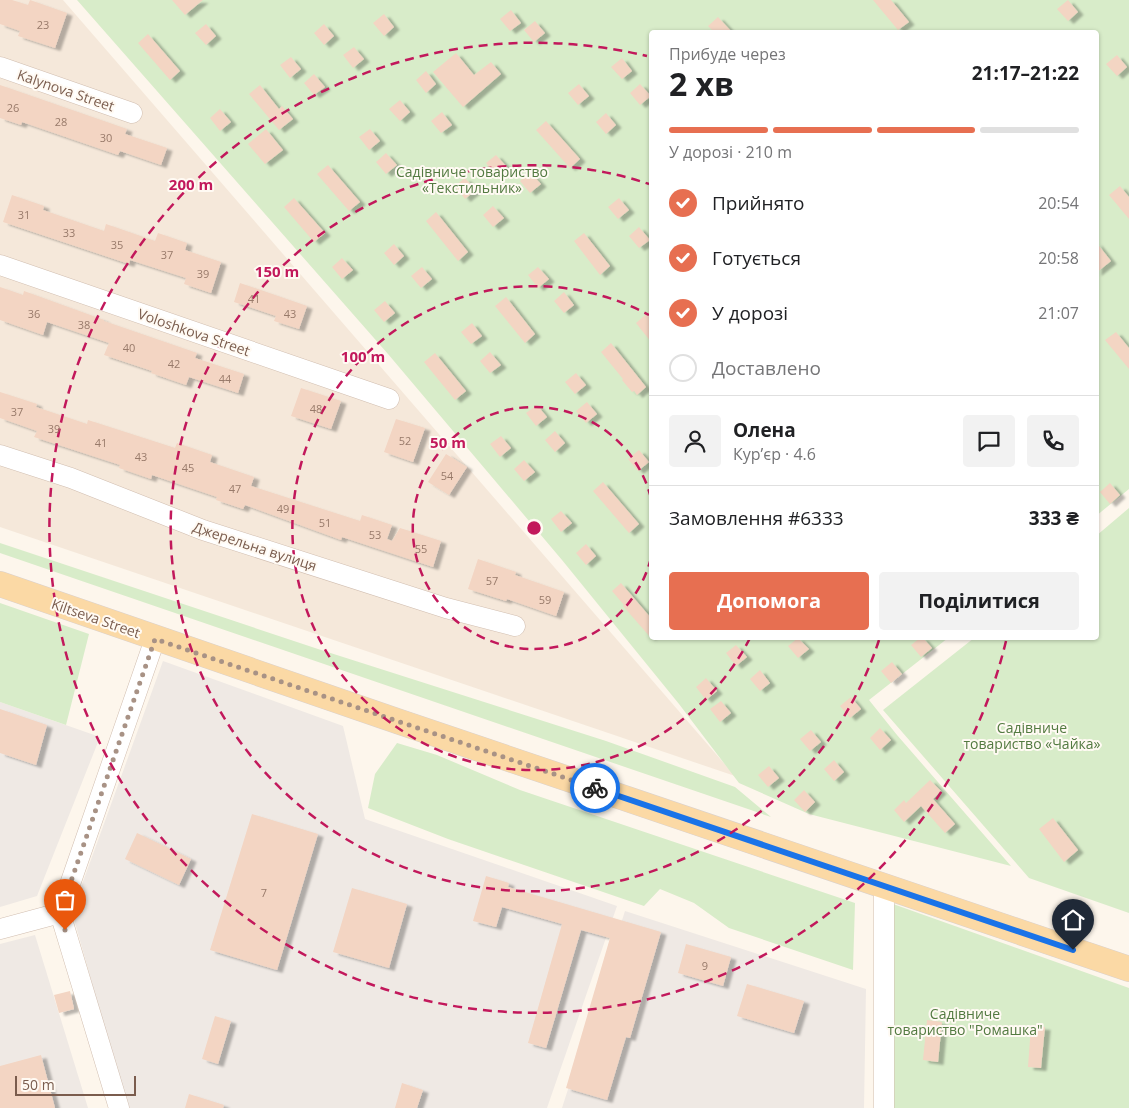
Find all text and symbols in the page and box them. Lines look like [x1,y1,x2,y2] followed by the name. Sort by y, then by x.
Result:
[37,17,49,32] house number: 23
[669,43,786,65] text: Прибуде через
[972,60,1079,86] text: 21:17–21:22
[669,62,734,105] text: 2 хв
[15,65,117,115] street label: Kalynova Street
[7,100,19,115] house number: 26
[55,114,67,129] house number: 28
[100,130,112,145] house number: 30
[669,141,792,163] text: У дорозі · 210 m
[396,162,548,197] park label: Садівниче товариство «Текстильник»
[169,174,213,194] text: 200 m
[669,189,697,217] icon: check
[712,190,805,216] text: Прийнято
[1038,192,1079,214] text: 20:54
[18,207,30,222] house number: 31
[63,225,75,240] house number: 33
[111,237,123,252] house number: 35
[669,244,697,272] icon: check
[712,245,801,271] text: Готується
[161,247,173,262] house number: 37
[1038,247,1079,269] text: 20:58
[255,261,299,281] text: 150 m
[197,266,209,281] house number: 39
[248,291,260,306] house number: 41
[669,299,697,327] icon: check
[712,300,788,326] text: У дорозі
[1038,302,1079,324] text: 21:07
[135,304,253,360] street label: Voloshkova Street
[28,306,40,321] house number: 36
[284,306,296,321] house number: 43
[78,317,90,332] house number: 38
[123,340,135,355] house number: 40
[341,346,385,366] text: 100 m
[712,355,821,381] text: Доставлено
[168,356,180,371] house number: 42
[219,371,232,386] house number: 44
[310,401,322,416] house number: 48
[11,404,23,419] house number: 37
[669,415,721,467] button: person
[963,415,1015,467] button: chat
[1027,415,1079,467] button: phone
[733,417,796,443] text: Олена
[48,421,60,436] house number: 39
[430,432,466,452] text: 50 m
[399,433,411,448] house number: 52
[95,435,107,450] house number: 41
[733,443,816,465] text: Кур’єр · 4.6
[135,449,147,464] house number: 43
[182,460,194,475] house number: 45
[441,468,454,483] house number: 54
[229,481,241,496] house number: 47
[277,501,289,516] house number: 49
[669,505,844,531] text: Замовлення #6333
[1029,505,1079,531] text: 333 ₴
[319,515,331,530] house number: 51
[191,517,319,575] street label: Джерельна вулиця
[525,519,543,537] centre of rings
[369,527,381,542] house number: 53
[415,541,427,556] house number: 55
[669,572,869,630] button: Допомога
[879,572,1079,630] button: Поділитися
[486,573,498,588] house number: 57
[539,592,551,607] house number: 59
[49,594,143,642] street label: Kiltseva Street
[964,718,1101,753] park label: Садівниче товариство «Чайка»
[570,763,620,813] courier
[581,774,609,802] icon: bike
[44,879,86,930] pin
[261,885,267,900] house number: 7
[51,886,79,914] icon: bag
[1052,899,1094,950] pin
[1059,906,1087,934] icon: home
[702,958,708,973] house number: 9
[887,1004,1043,1039] park label: Садівниче товариство "Ромашка"
[15,1073,136,1096] scale bar
[22,1075,55,1094] text: 50 m

